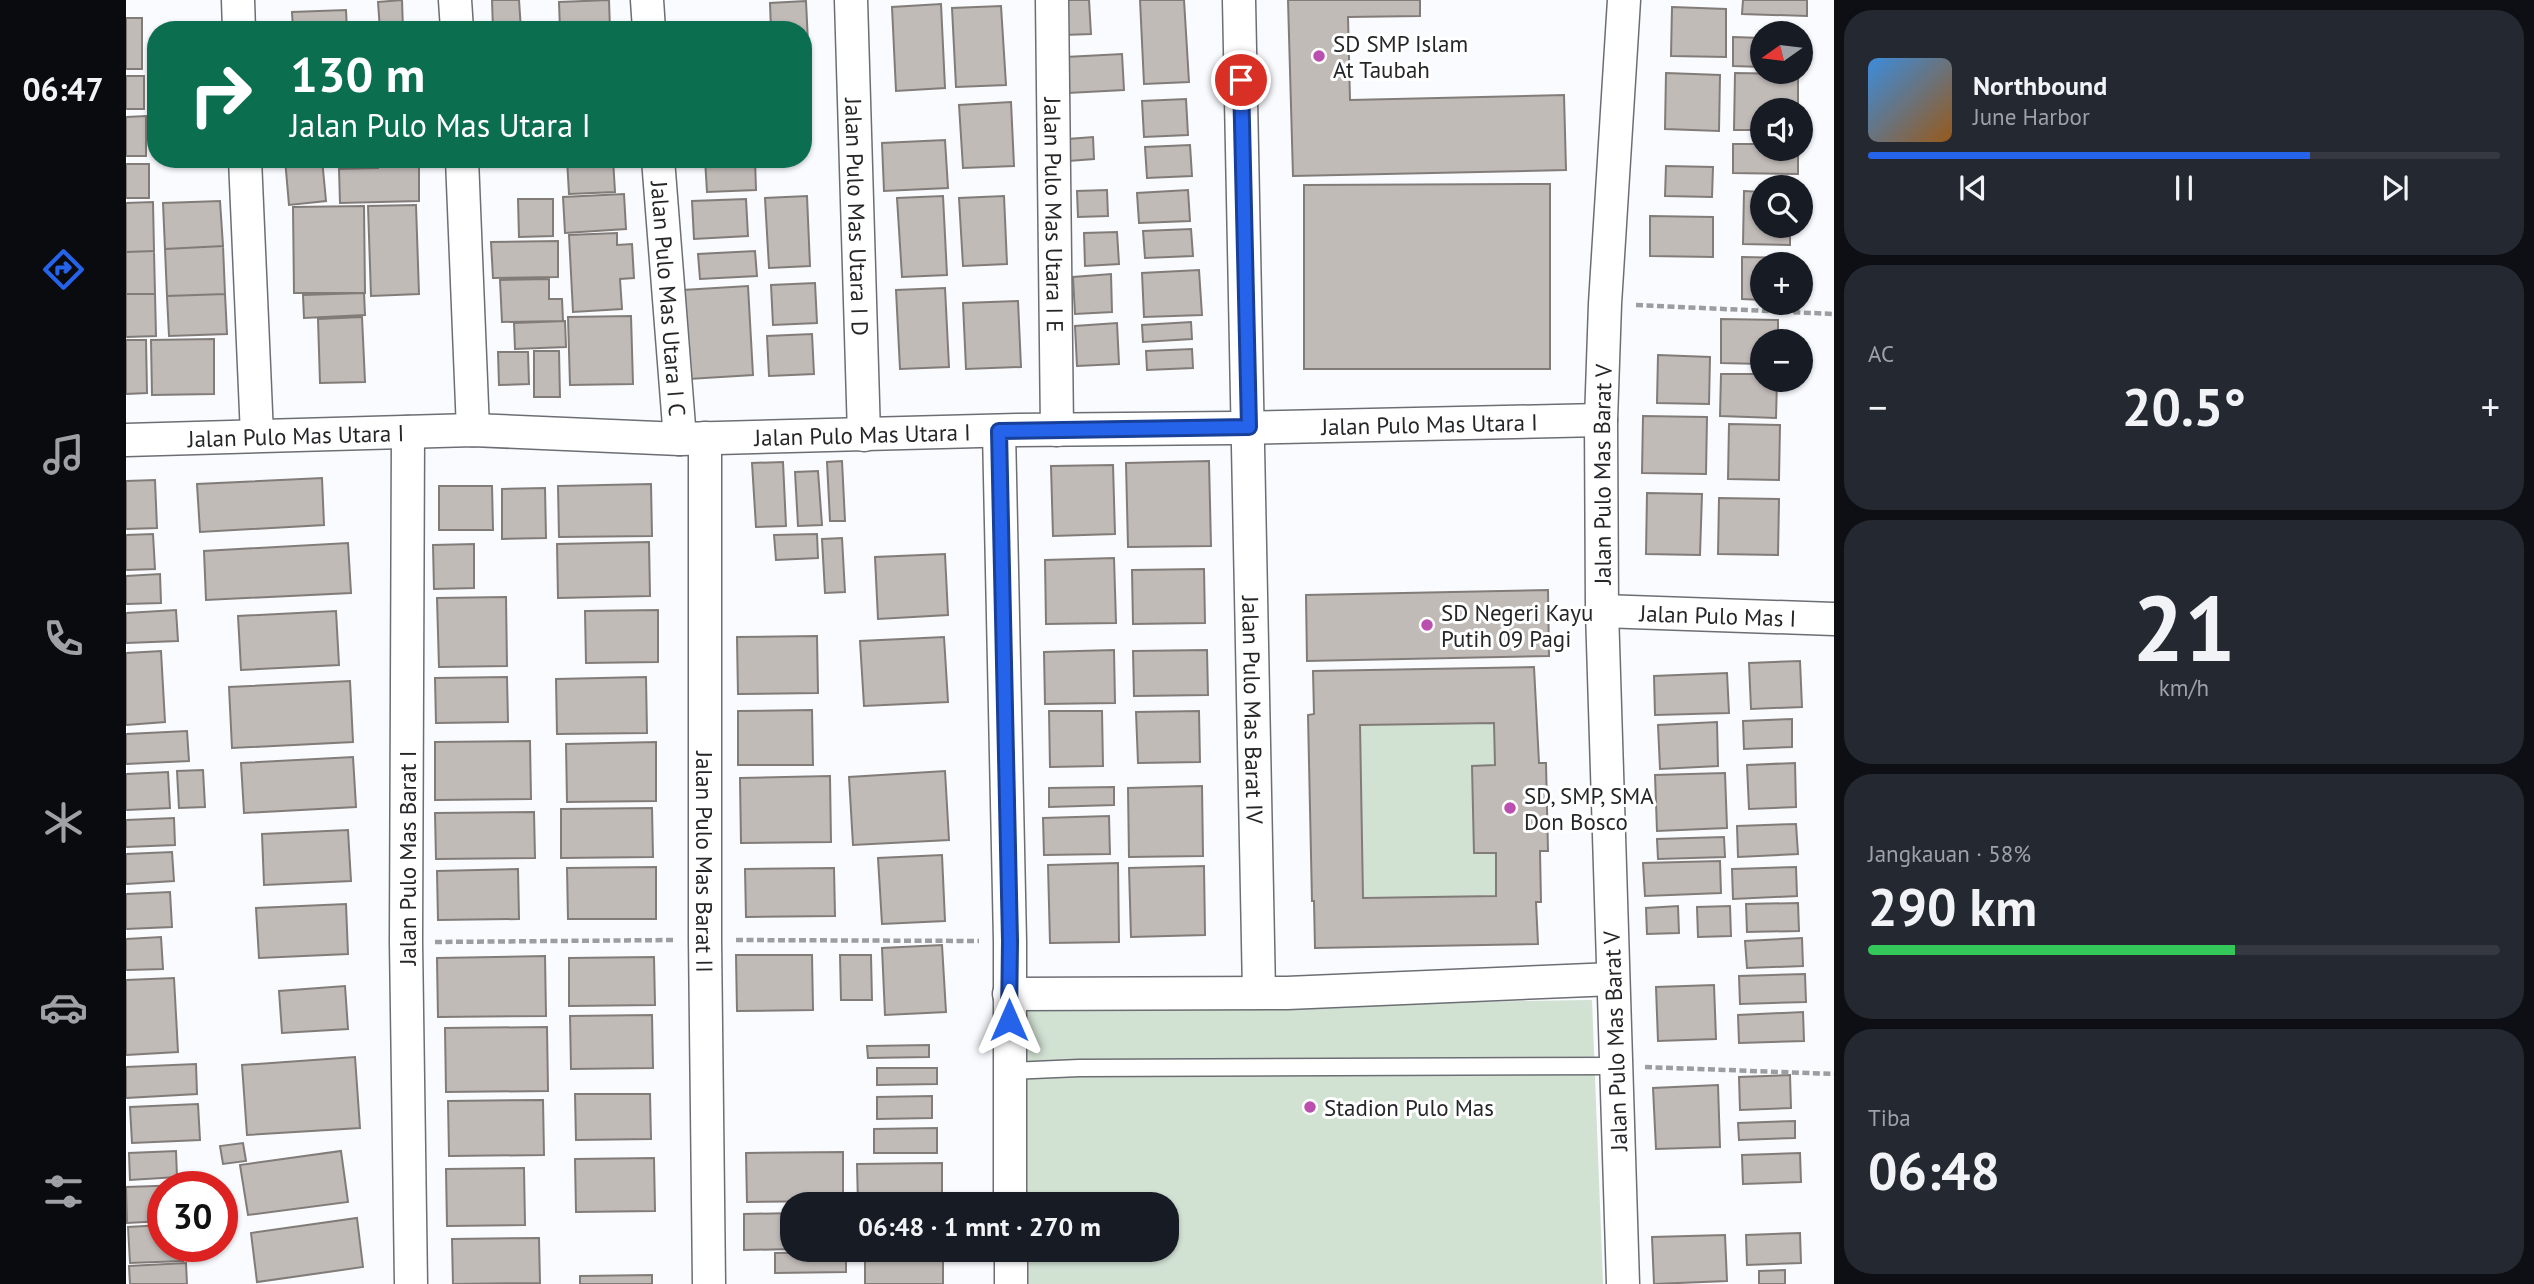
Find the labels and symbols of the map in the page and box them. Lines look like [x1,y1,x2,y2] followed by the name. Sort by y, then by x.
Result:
[1750,21,1813,84] north arrow
[1333,29,1468,84] place label: SD SMP Islam At Taubah
[1311,48,1327,64] marker: SD SMP Islam At Taubah
[1211,50,1271,110] pin
[1039,96,1070,333] street label: Jalan Pulo Mas Utara I E
[839,97,876,336] street label: Jalan Pulo Mas Utara I D
[645,179,693,417] street label: Jalan Pulo Mas Utara I C
[1586,363,1617,586] street label: Jalan Pulo Mas Barat V
[1320,407,1538,441] street label: Jalan Pulo Mas Utara I
[186,417,405,453] street label: Jalan Pulo Mas Utara I
[753,417,971,452] street label: Jalan Pulo Mas Utara I
[1236,595,1270,825] street label: Jalan Pulo Mas Barat IV
[1441,598,1593,653] place label: SD Negeri Kayu Putih 09 Pagi
[1638,598,1797,632] street label: Jalan Pulo Mas I
[1419,617,1435,633] marker: SD Negeri Kayu Putih 09 Pagi
[691,750,720,973] street label: Jalan Pulo Mas Barat II
[393,751,422,966] street label: Jalan Pulo Mas Barat I
[1524,781,1654,836] place label: SD, SMP, SMA Don Bosco
[1502,800,1518,816] marker: SD, SMP, SMA Don Bosco
[1597,929,1633,1153] street label: Jalan Pulo Mas Barat V
[972,983,1046,1057] position arrow
[1324,1093,1494,1122] place label: Stadion Pulo Mas
[1302,1099,1318,1115] marker: Stadion Pulo Mas
[147,1171,238,1262] speed limit sign: 30

